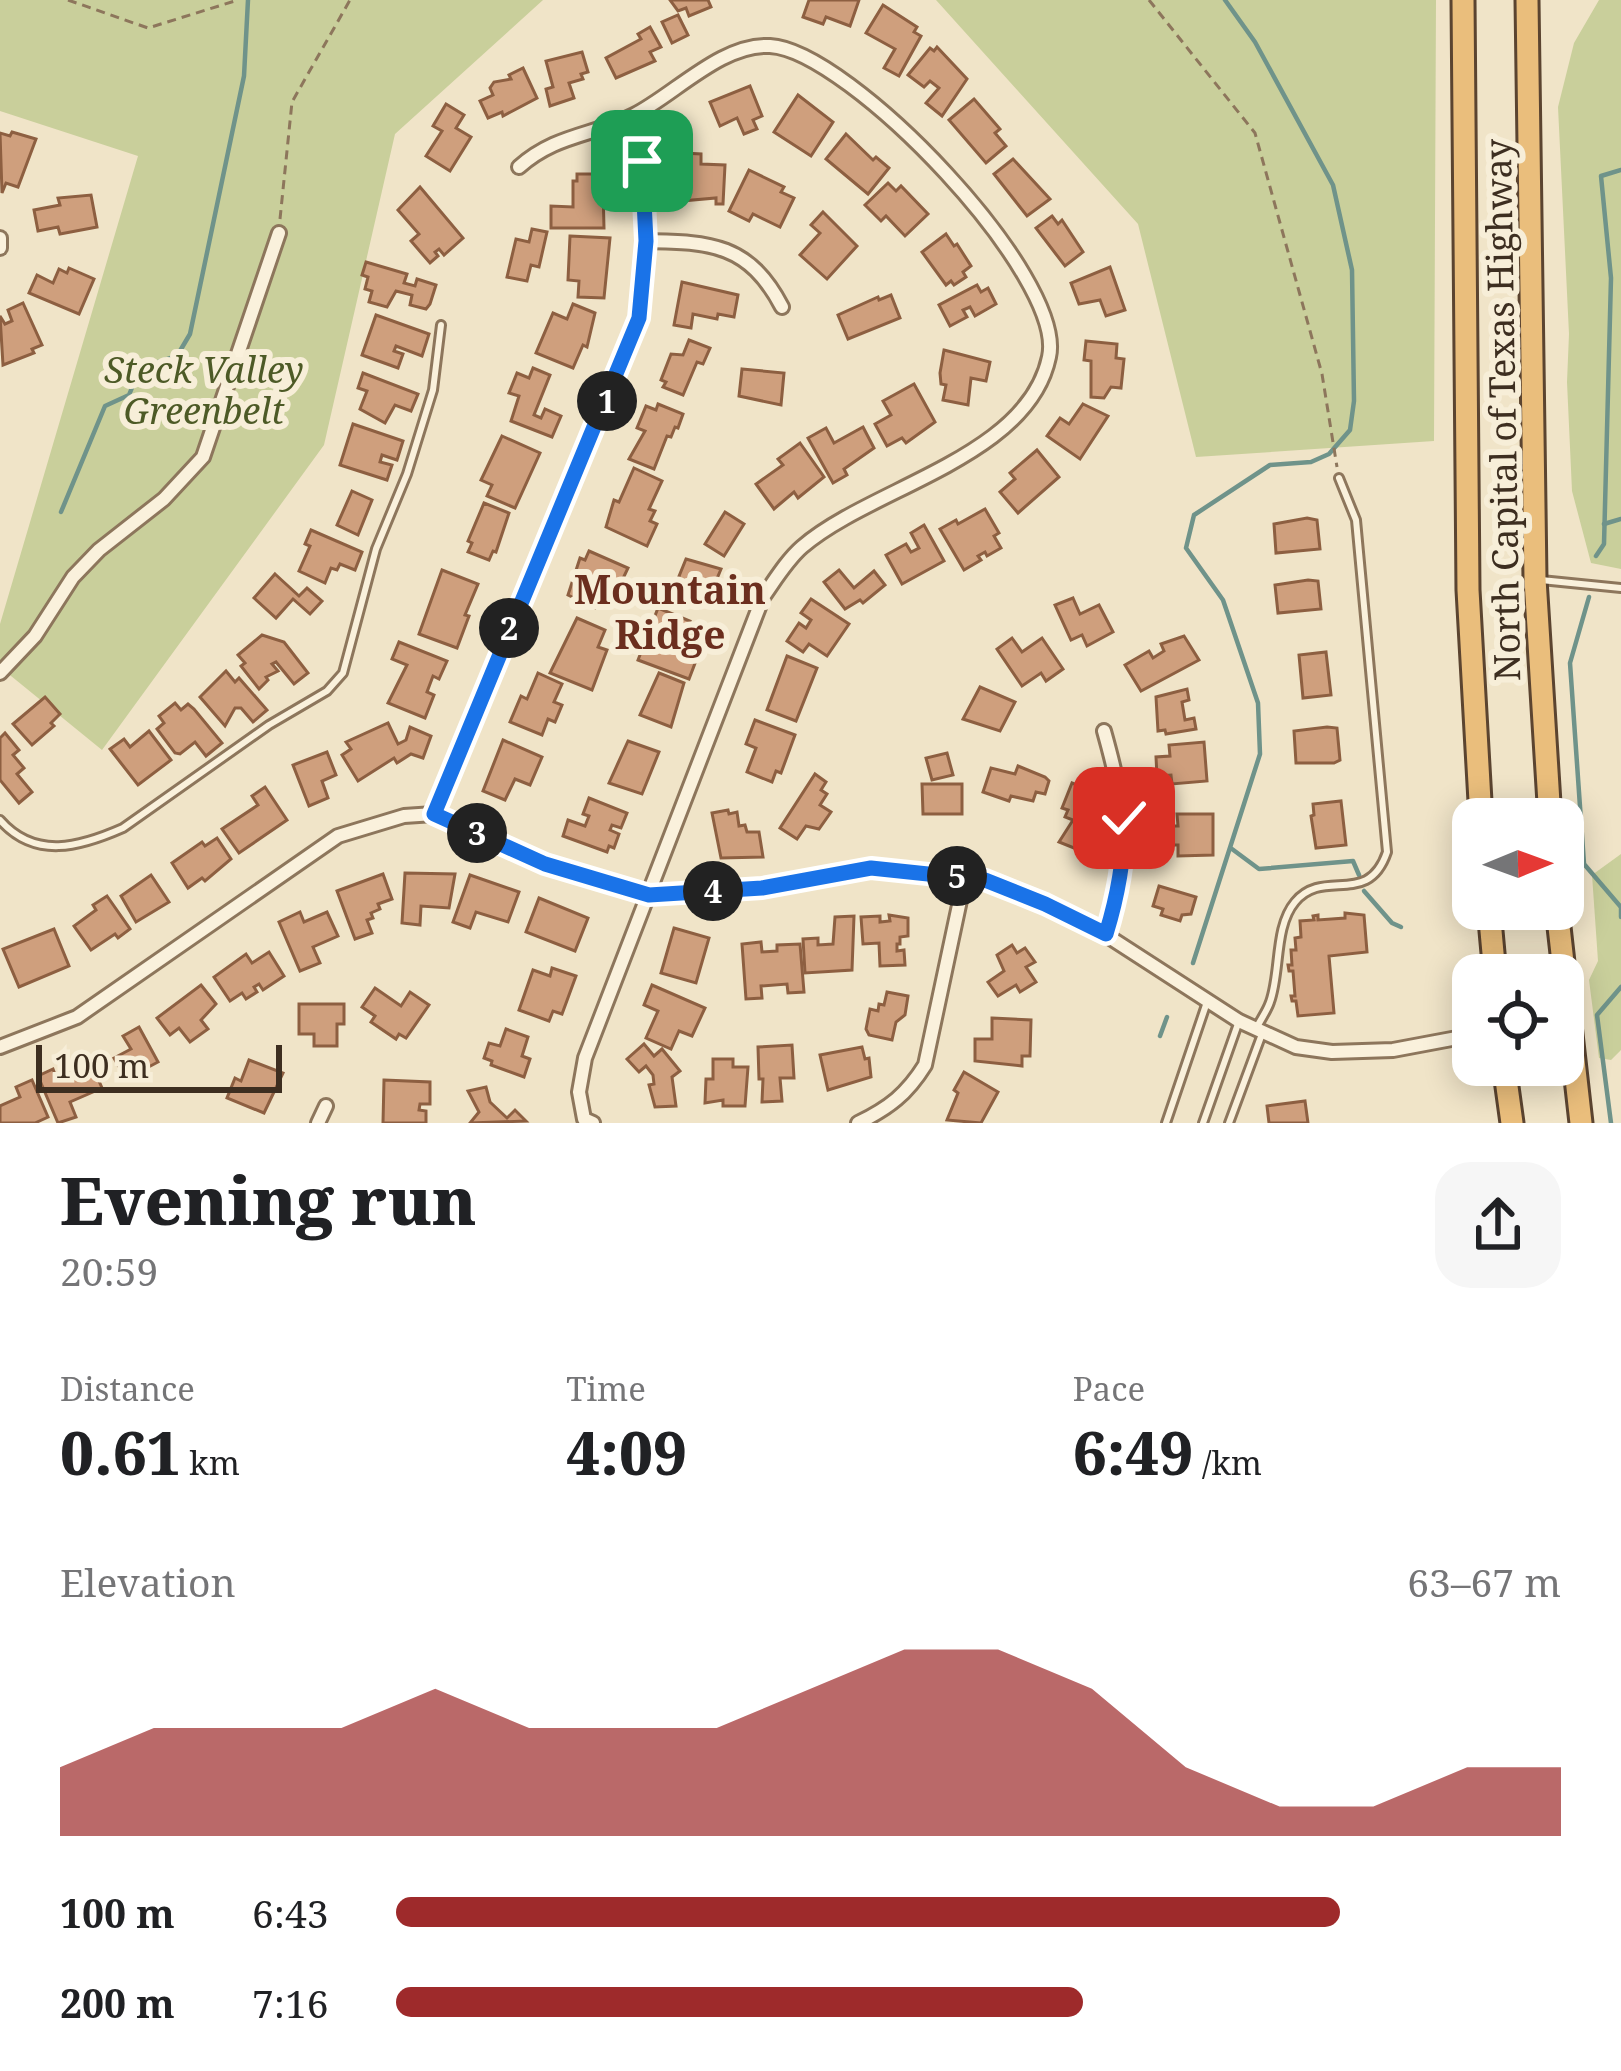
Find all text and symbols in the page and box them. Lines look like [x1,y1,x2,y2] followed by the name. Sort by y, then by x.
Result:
[591,110,693,212] pin
[609,128,675,194] icon: arrive
[1473,138,1531,682] street label: North Capital of Texas Highway
[104,345,304,435] park label: Steck Valley Greenbelt
[577,371,637,431] pin: 1
[598,378,616,423] text: 1
[574,562,766,660] district label: Mountain Ridge
[479,598,539,658] pin: 2
[500,605,518,650] text: 2
[1073,767,1175,869] pin
[1091,785,1157,851] icon: check
[1452,798,1584,930] north arrow
[1452,798,1584,1086] map controls
[447,803,507,863] pin: 3
[468,810,486,855] text: 3
[927,846,987,906] pin: 5
[948,853,966,898] text: 5
[683,861,743,921] pin: 4
[704,868,722,913] text: 4
[1452,954,1584,1086] button: locate
[36,1039,282,1092] scale bar
[54,1043,149,1088] text: 100 m
[60,1154,477,1244] text: Evening run
[1435,1162,1561,1288] button: share
[60,1244,158,1297] text: 20:59
[60,1366,195,1411] text: Distance
[566,1366,646,1411] text: Time
[1073,1366,1145,1411] text: Pace
[60,1411,181,1493] text: 0.61
[566,1411,687,1493] text: 4:09
[1073,1411,1193,1493] text: 6:49
[181,1440,240,1485] text: km
[1193,1440,1262,1485] text: /km
[60,1555,236,1608] text: Elevation
[1407,1555,1561,1608] text: 63–67 m
[60,1886,175,1939] text: 100 m
[252,1886,329,1939] text: 6:43
[60,1976,175,2029] text: 200 m
[252,1976,329,2029] text: 7:16

